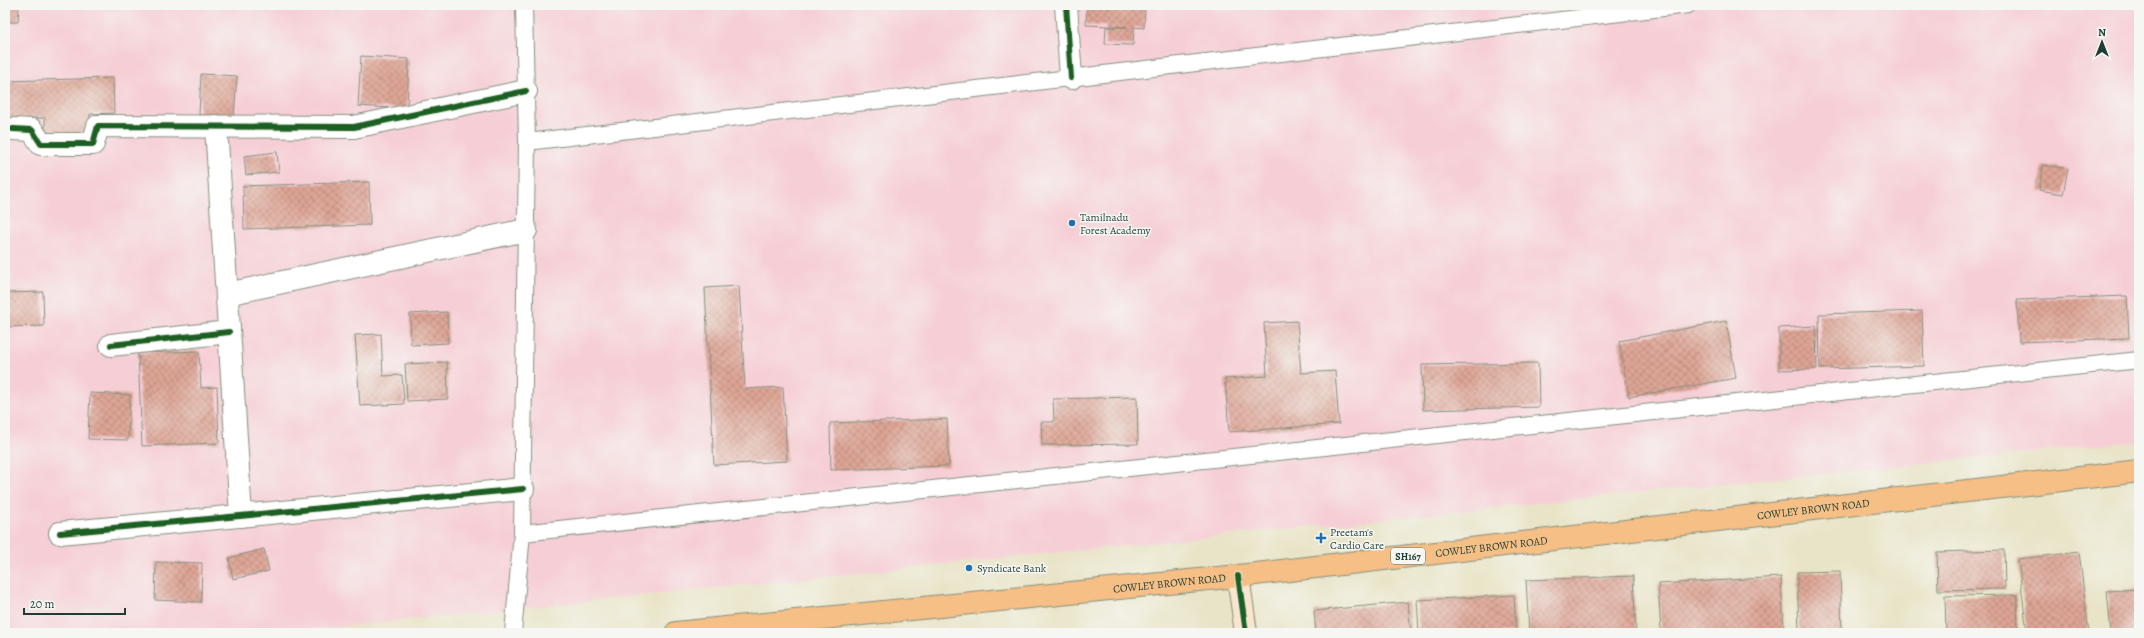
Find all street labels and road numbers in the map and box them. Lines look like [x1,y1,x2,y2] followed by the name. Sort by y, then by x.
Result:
[1756,495,1871,523] street label: COWLEY BROWN ROAD
[1434,533,1549,561] street label: COWLEY BROWN ROAD
[1391,548,1425,564] road number: SH167
[1112,570,1227,597] street label: COWLEY BROWN ROAD

